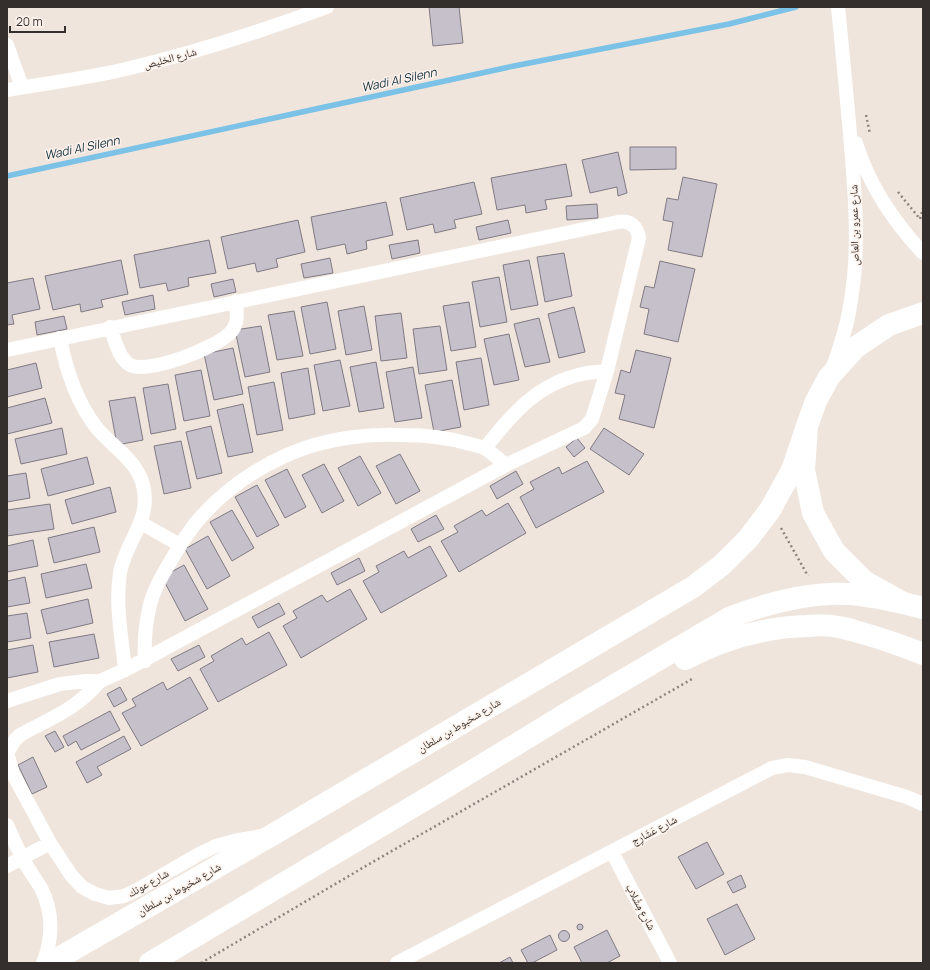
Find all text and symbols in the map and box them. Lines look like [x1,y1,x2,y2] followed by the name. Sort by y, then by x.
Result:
[10,8,65,34] scale bar
[16,13,43,30] text: 20 m
[142,43,198,72] street label: شارع الخليص
[360,63,439,96] water label: Wadi Al Silenn
[43,131,122,164] water label: Wadi Al Silenn
[845,184,862,266] street label: شارع عمرو بن العاص
[414,694,503,755] street label: شارع شخبوط بن سلطان
[628,811,680,849] street label: شارع عَشَارِج
[134,858,223,919] street label: شارع شخبوط بن سلطان
[124,865,171,900] street label: شارع عونك
[623,881,660,933] street label: شارع مِشْلاب

